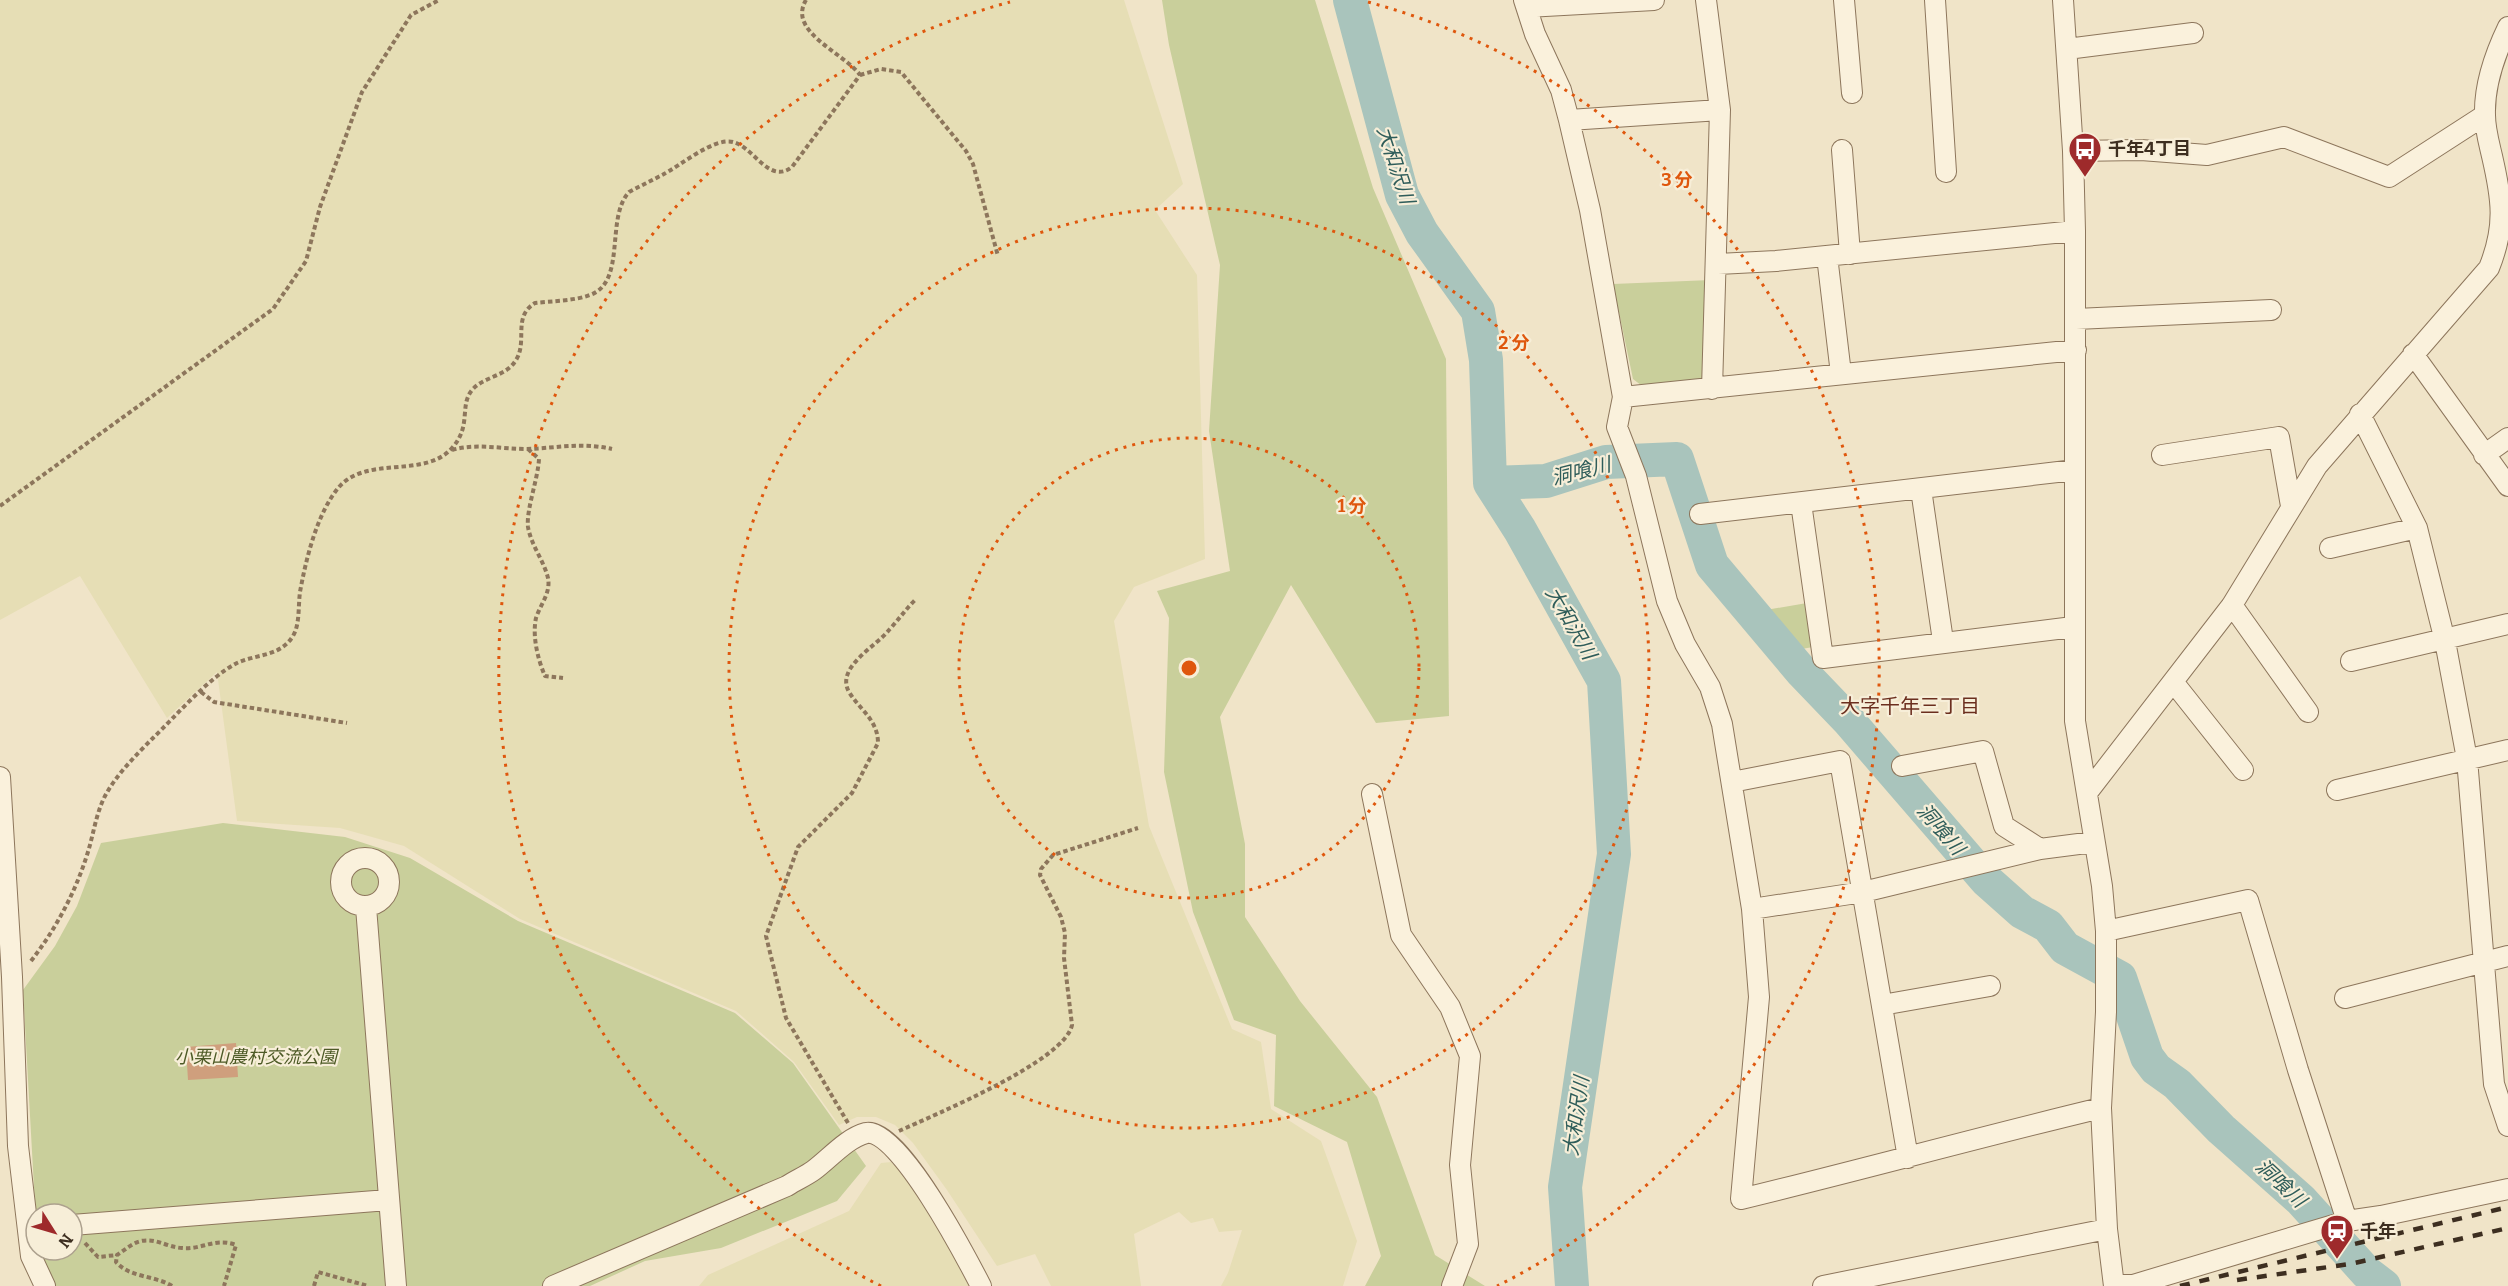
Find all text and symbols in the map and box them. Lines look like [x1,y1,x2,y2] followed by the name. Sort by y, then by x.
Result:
[1372,123,1420,209] water label: 大和沢川
[2067,131,2103,178] bus stop icon: 千年4丁目
[2108,138,2191,160] place label: 千年4丁目
[1661,169,1693,191] text: 3 分
[1498,332,1530,354] text: 2 分
[1549,452,1615,490] water label: 洞喰川
[1337,495,1367,517] text: 1 分
[1541,582,1602,665] water label: 大和沢川
[1179,658,1199,678] centre of rings
[1840,694,1980,718] district label: 大字千年三丁目
[1912,798,1971,861] water label: 洞喰川
[175,1046,340,1068] park label: 小栗山農村交流公園
[1559,1073,1594,1157] water label: 大和沢川
[2251,1154,2313,1214] water label: 洞喰川
[24,1202,84,1262] north arrow
[2319,1213,2355,1260] station icon: 千年
[2360,1220,2396,1242] place label: 千年
[54,1230,77,1251] text: N

